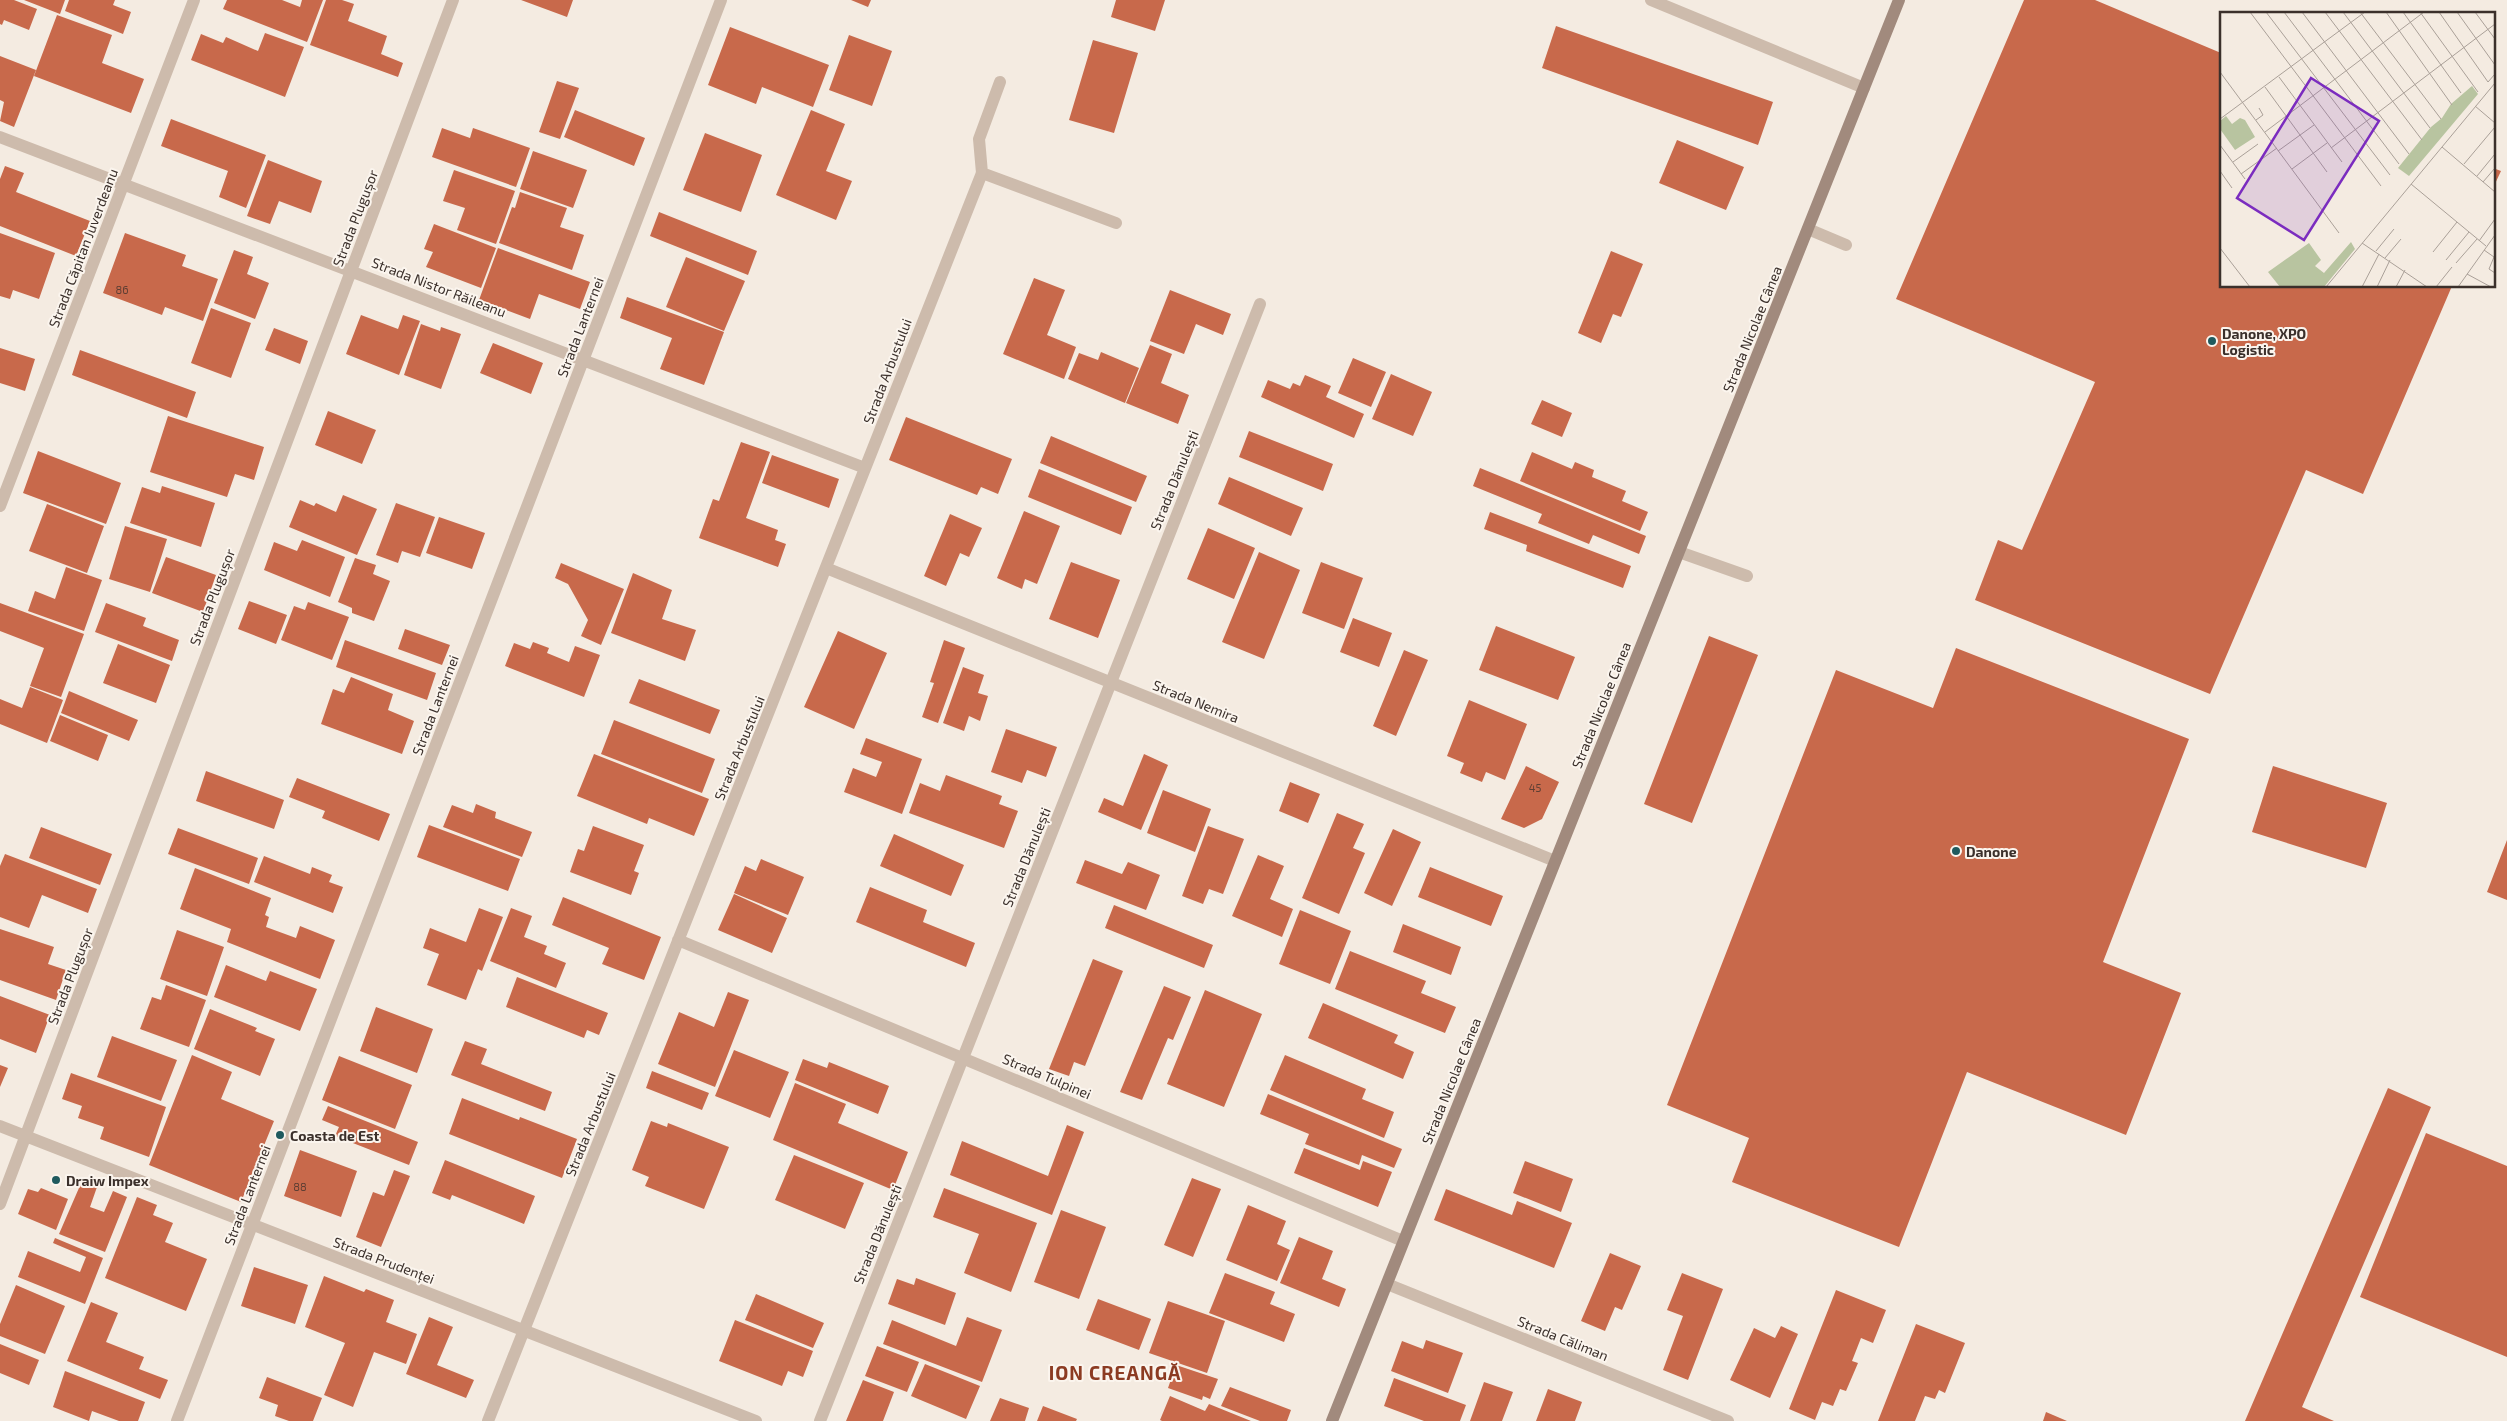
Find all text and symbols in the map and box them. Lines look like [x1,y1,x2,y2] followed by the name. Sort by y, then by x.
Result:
[2220,12,2494,288] inset map
[45,166,121,330] street label: Strada Căpitan Juverdeanu
[329,167,382,269] street label: Strada Plugușor
[369,253,509,321] street label: Strada Nistor Răileanu
[1719,263,1785,395] street label: Strada Nicolae Cânea
[553,275,607,379] street label: Strada Lanternei
[116,283,128,296] house number: 86
[859,316,915,426] street label: Strada Arbustului
[2222,325,2306,358] place label: Danone, XPO Logistic
[2206,335,2218,347] marker: Danone, XPO Logistic
[1146,428,1203,533] street label: Strada Dănulești
[186,546,239,648] street label: Strada Plugușor
[1568,639,1634,771] street label: Strada Nicolae Cânea
[408,653,462,757] street label: Strada Lanternei
[1150,676,1242,726] street label: Strada Nemira
[710,693,768,803] street label: Strada Arbustului
[1529,781,1541,794] house number: 45
[998,805,1055,910] street label: Strada Dănulești
[1966,843,2017,860] place label: Danone
[1950,845,1962,857] marker: Danone
[44,925,97,1027] street label: Strada Plugușor
[1418,1015,1484,1147] street label: Strada Nicolae Cânea
[1000,1050,1094,1102] street label: Strada Tulpinei
[561,1069,619,1179] street label: Strada Arbustului
[290,1127,379,1144] place label: Coasta de Est
[274,1129,286,1141] marker: Coasta de Est
[220,1143,274,1247] street label: Strada Lanternei
[66,1172,149,1189] place label: Draiw Impex
[50,1174,62,1186] marker: Draiw Impex
[293,1180,307,1193] house number: 88
[849,1182,906,1287] street label: Strada Dănulești
[331,1233,437,1288] street label: Strada Prudenței
[1515,1312,1611,1364] street label: Strada Căliman
[1049,1361,1181,1384] district label: ION CREANGĂ

